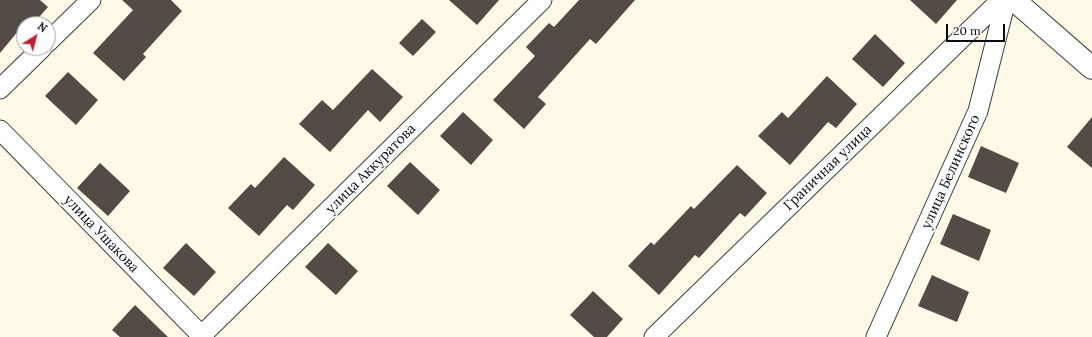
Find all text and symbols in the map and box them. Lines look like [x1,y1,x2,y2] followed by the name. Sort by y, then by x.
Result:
[16,16,56,56] north arrow
[948,16,1007,42] scale bar
[35,19,50,35] text: N
[953,23,981,38] text: 20 m
[918,112,984,232] street label: улица Белинского
[323,121,419,217] street label: улица Аккуратова
[780,122,876,214] street label: Граничная улица
[60,192,142,276] street label: улица Ушакова

